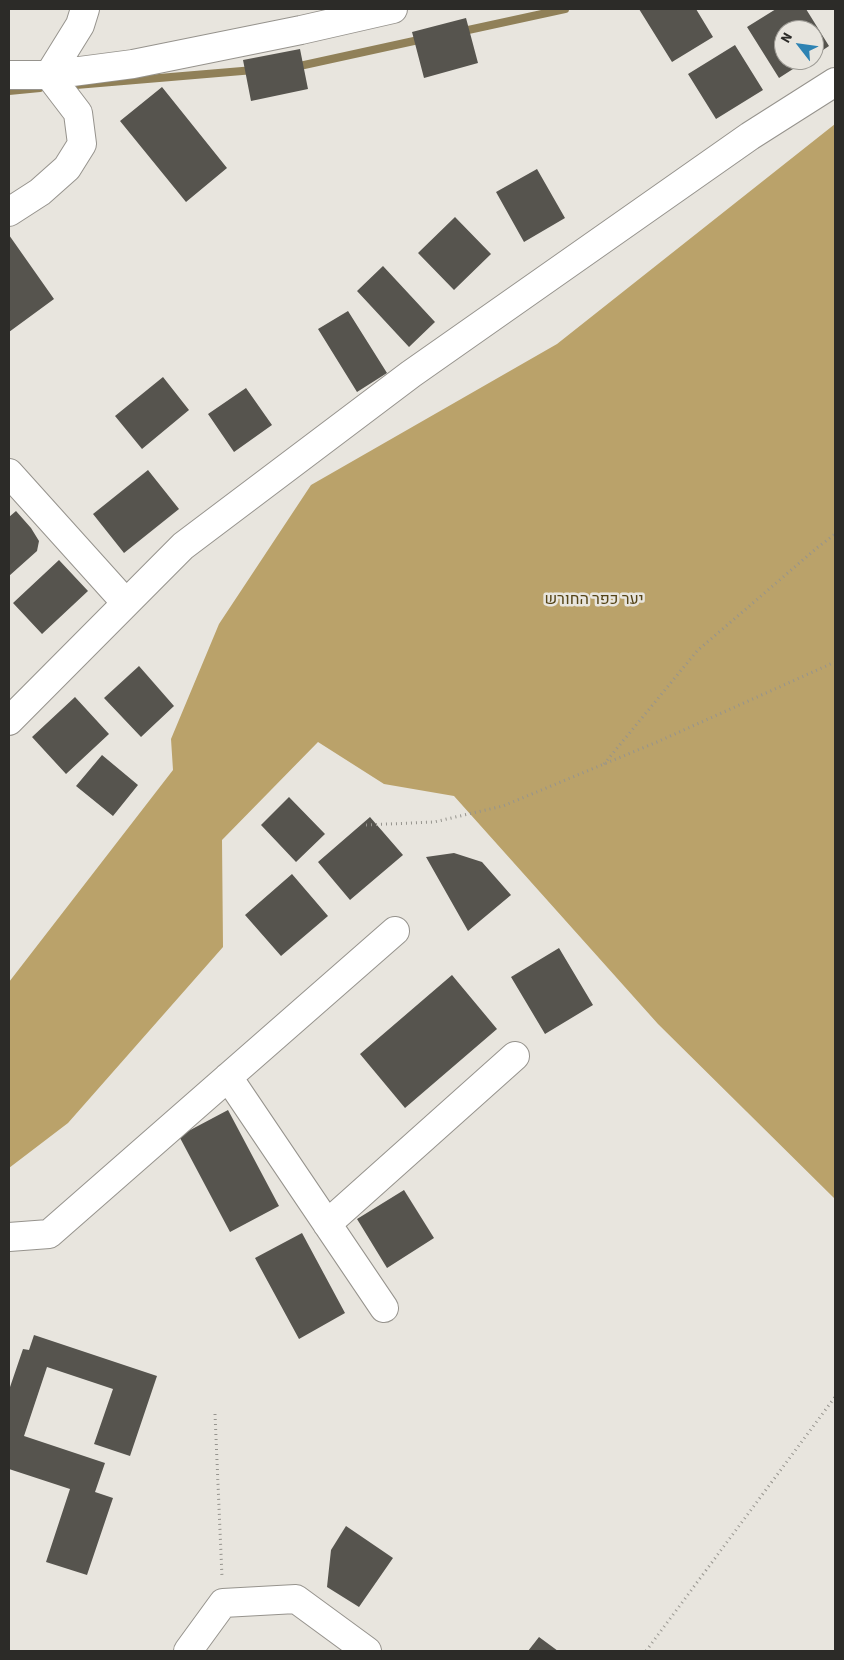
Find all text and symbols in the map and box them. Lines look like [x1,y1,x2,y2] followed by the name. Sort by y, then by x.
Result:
[774,20,824,70] north arrow
[776,29,798,47] text: N
[544,590,644,610] park label: יער כפר החורש

